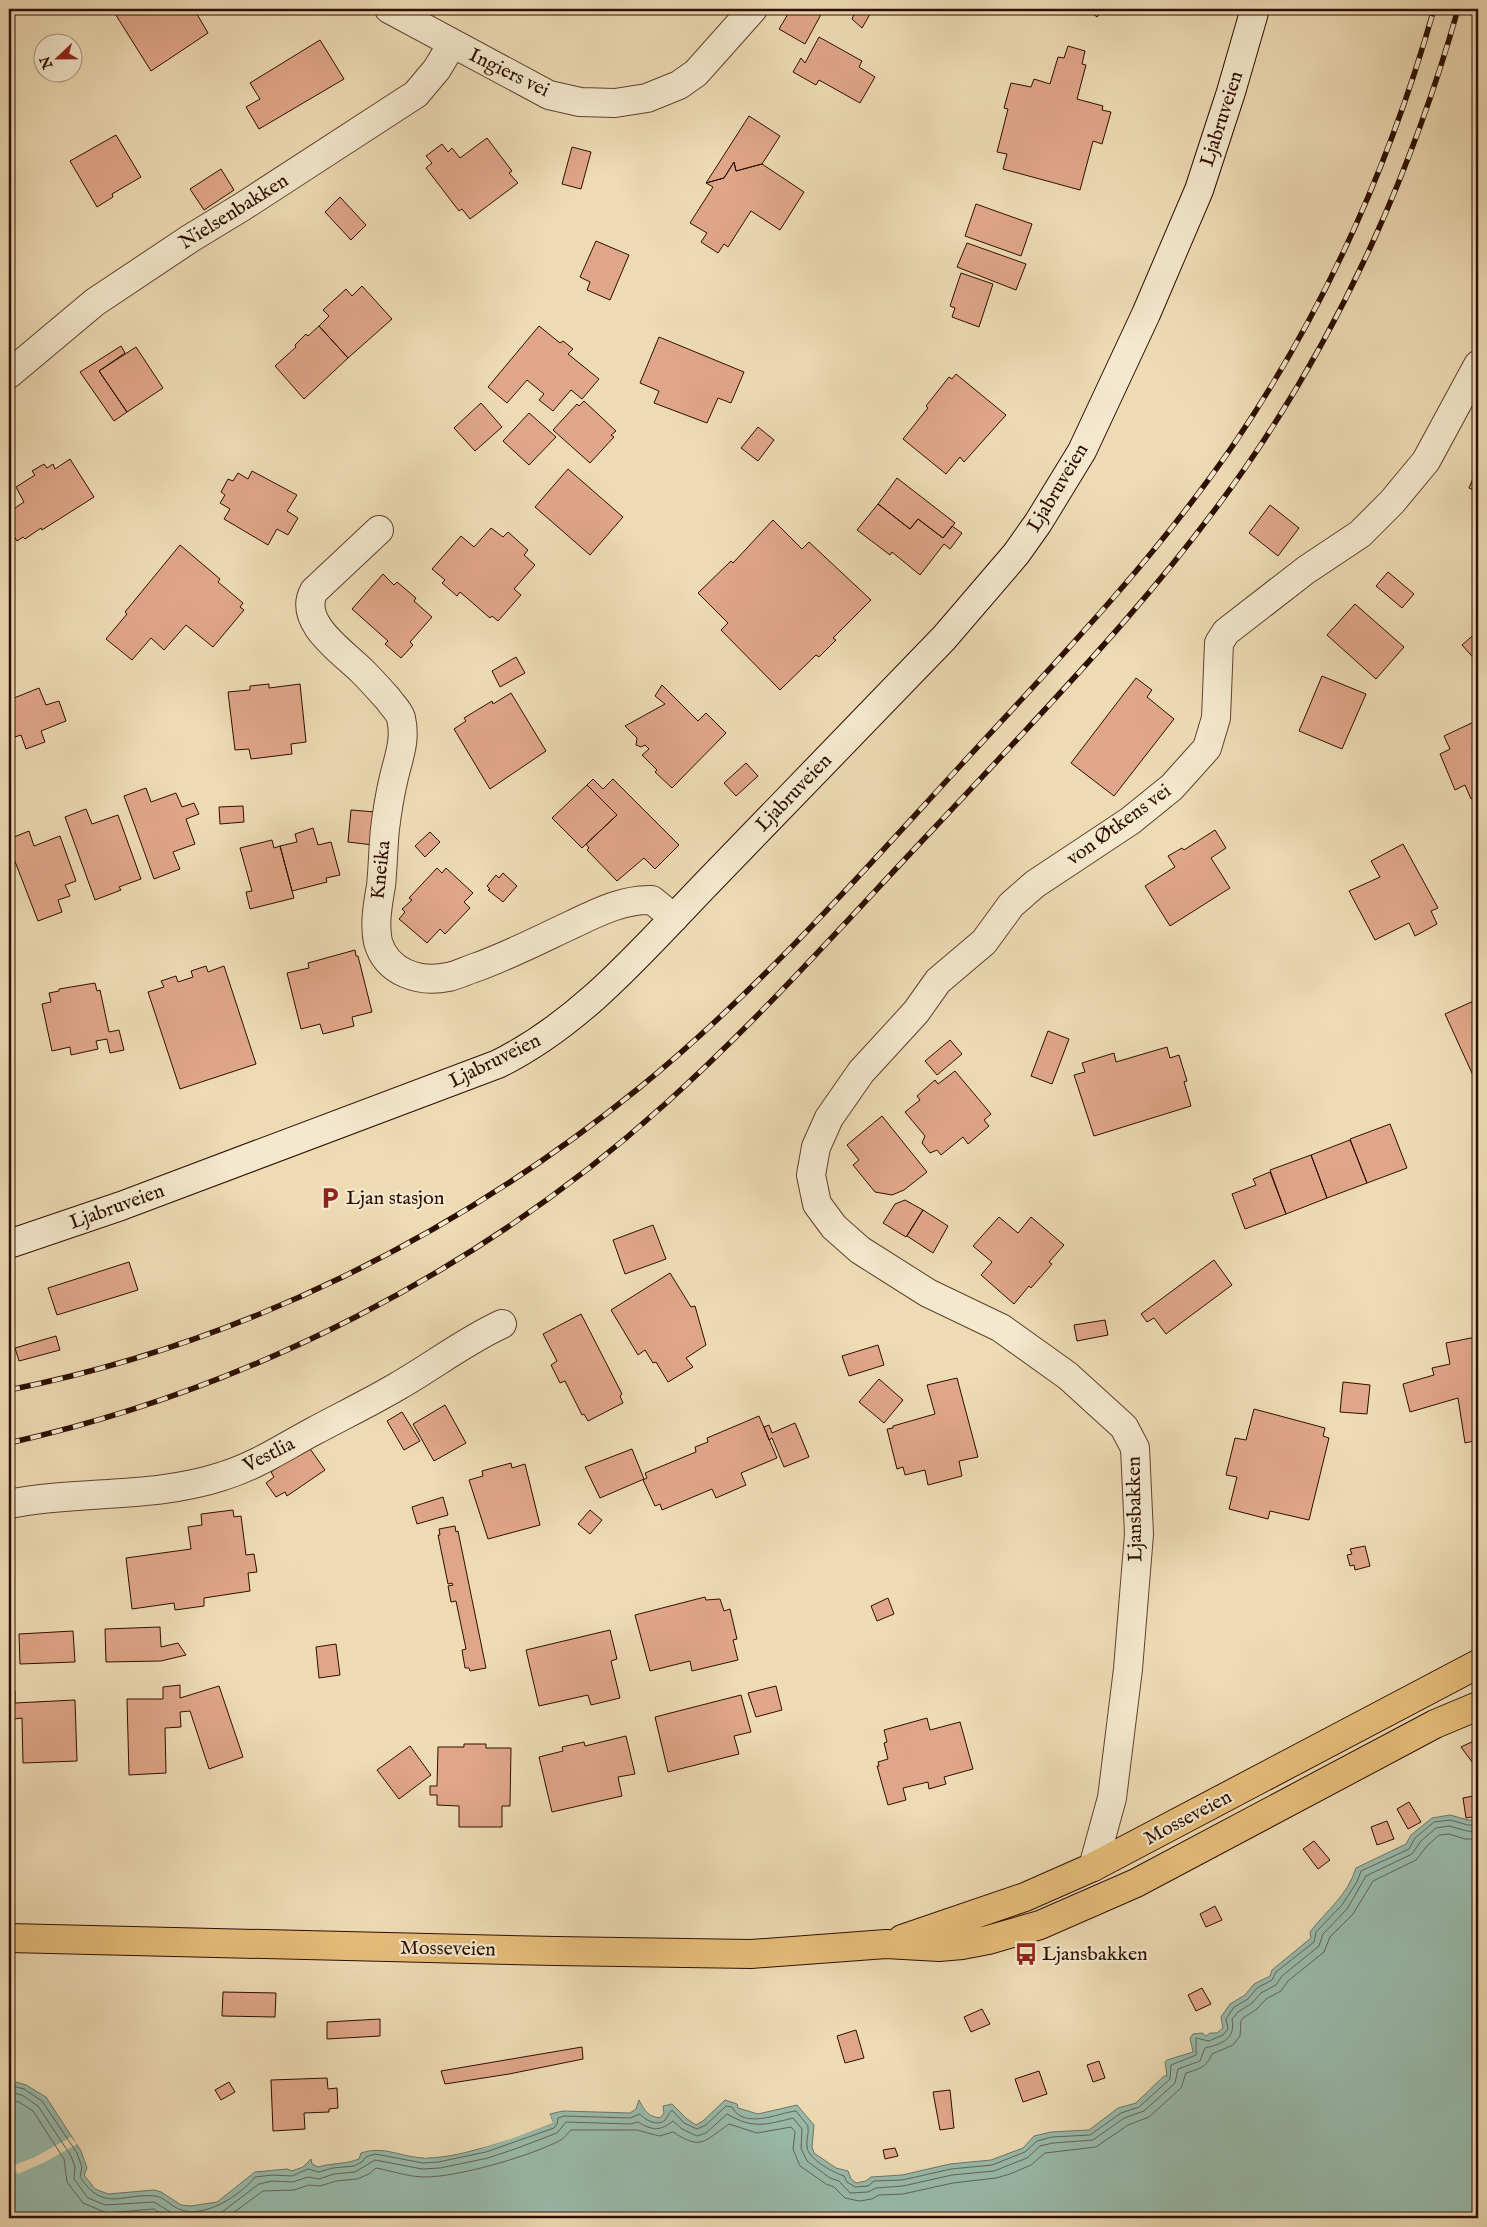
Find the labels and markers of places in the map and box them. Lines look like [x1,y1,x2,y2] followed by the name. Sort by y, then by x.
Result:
[317,1185,343,1211] parking icon: Ljan stasjon
[346,1186,445,1211] place label: Ljan stasjon
[1013,1941,1039,1967] bus stop icon: Ljansbakken
[1042,1942,1148,1967] place label: Ljansbakken

